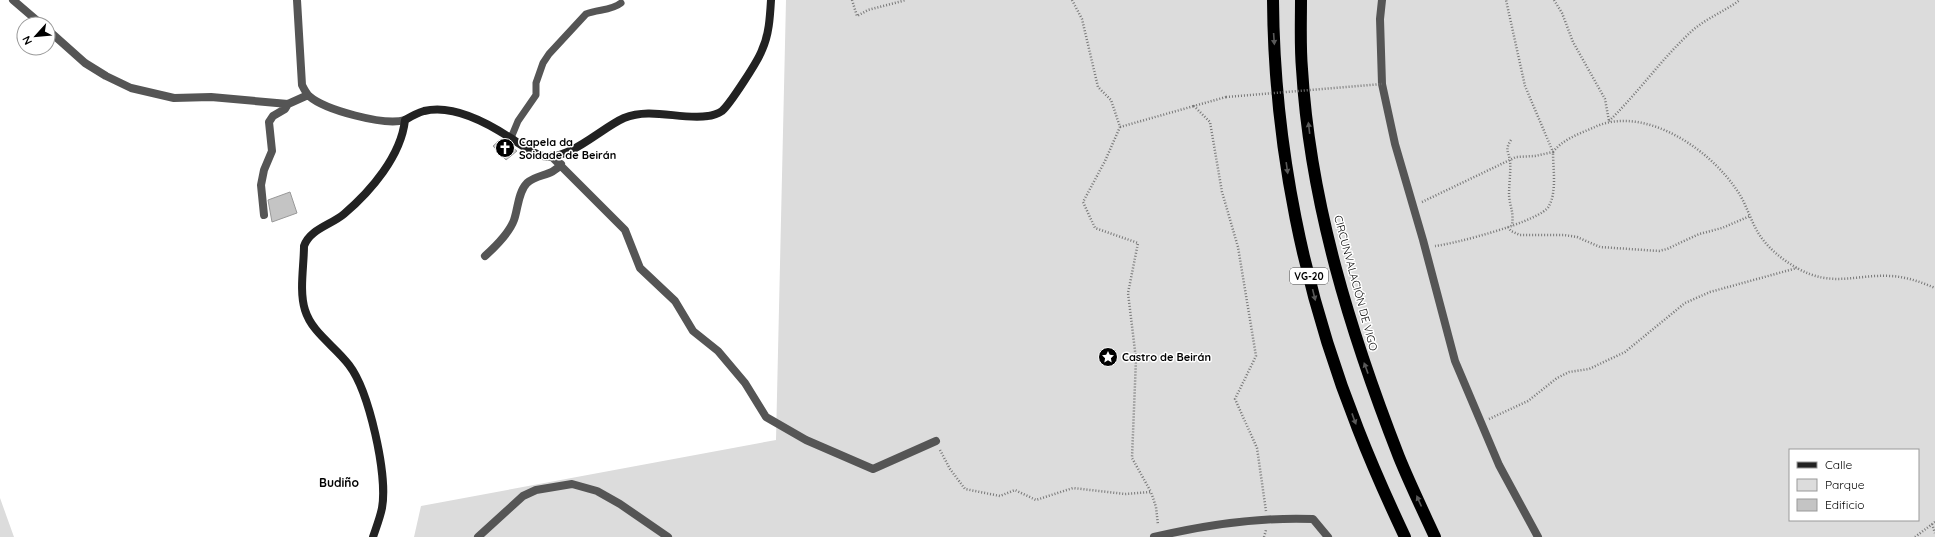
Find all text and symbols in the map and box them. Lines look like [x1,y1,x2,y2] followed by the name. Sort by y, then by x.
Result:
[16,16,56,56] north arrow
[1270,33,1277,45] one-way arrow
[19,34,35,47] text: N
[1306,122,1312,134] one-way arrow
[519,135,616,162] place label: Capela da Soidade de Beirán
[494,137,516,159] church icon: Capela da Soidade de Beirán
[1284,162,1290,174] one-way arrow
[1331,214,1381,352] street label: CIRCUNVALACIÓN DE VIGO
[1290,268,1328,284] road number: VG-20
[1311,290,1317,302] one-way arrow
[1097,346,1119,368] place icon: Castro de Beirán
[1122,350,1211,364] place label: Castro de Beirán
[1363,361,1369,373] one-way arrow
[1351,413,1357,425] one-way arrow
[1789,449,1919,521] legend
[1825,457,1853,472] text: Calle
[319,475,359,490] district label: Budiño
[1825,477,1865,492] text: Parque
[1416,496,1422,507] one-way arrow
[1825,497,1865,512] text: Edificio

